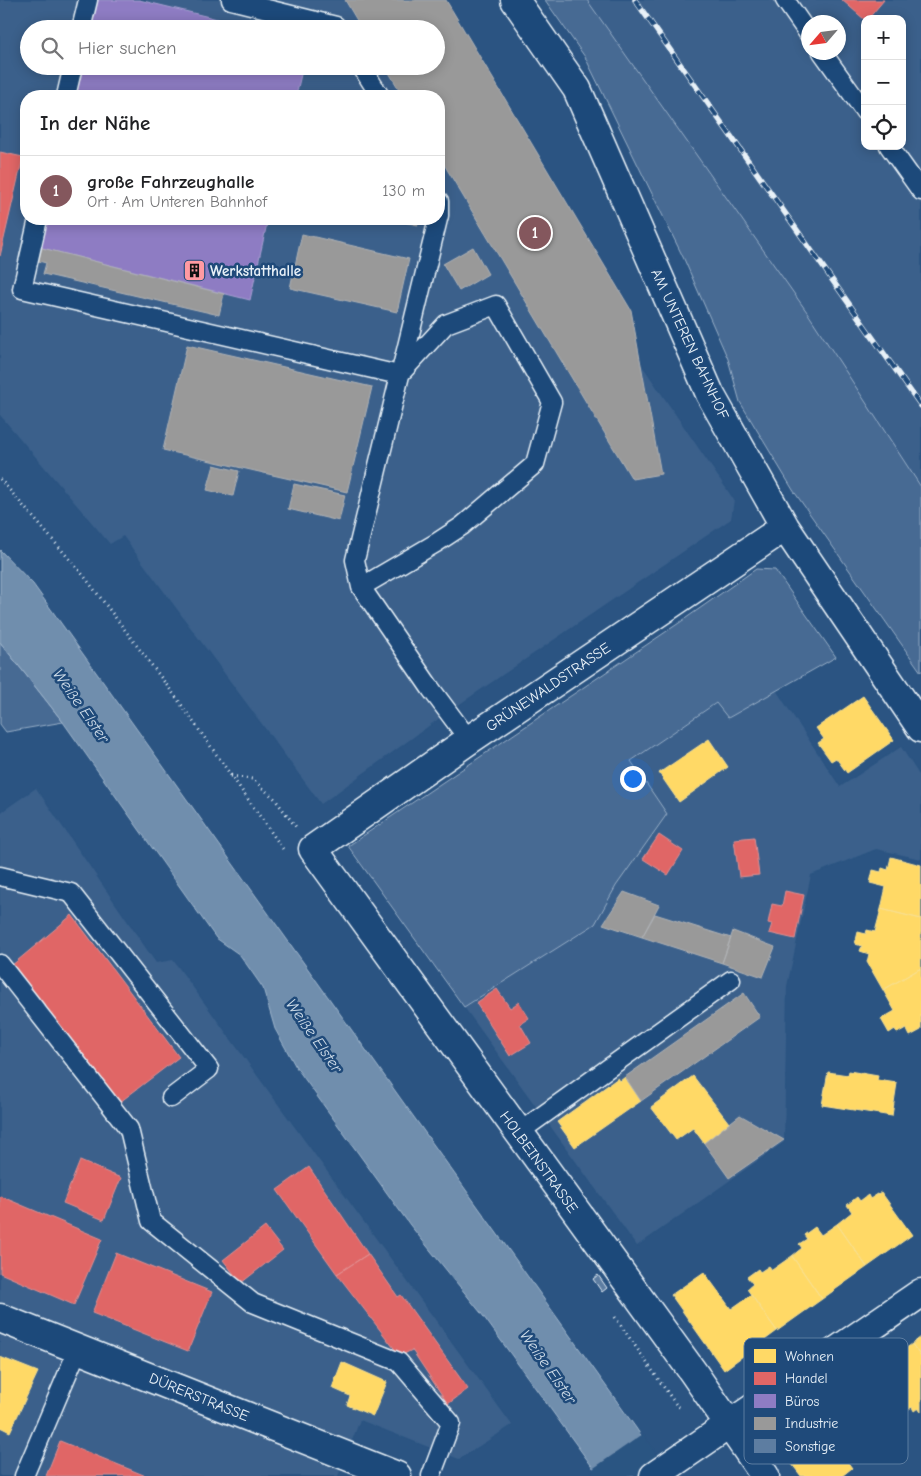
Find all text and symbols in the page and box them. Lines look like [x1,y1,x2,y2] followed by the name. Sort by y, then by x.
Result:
[801,15,846,60] north arrow
[861,15,906,150] map controls
[861,15,906,60] button: +
[20,20,445,75] search box
[38,34,66,62] icon: search
[78,37,176,59] text: Hier suchen
[861,60,906,105] button: −
[861,105,906,150] button: locate
[40,111,150,135] text: In der Nähe
[87,171,254,193] text: große Fahrzeughalle
[53,182,59,200] text: 1
[382,182,425,200] text: 130 m
[87,193,267,211] text: Ort · Am Unteren Bahnhof
[519,214,551,252] pin: 1
[182,259,206,283] building icon: Werkstatthalle
[210,262,301,280] place label: Werkstatthalle
[647,266,733,422] street label: AM UNTEREN BAHNHOF
[482,639,614,735] street label: GRÜNEWALDSTRASSE
[49,666,113,747] water label: Weiße Elster
[620,766,646,792] your location
[282,996,346,1077] water label: Weiße Elster
[496,1108,582,1216] street label: HOLBEINSTRASSE
[516,1327,580,1408] water label: Weiße Elster
[744,1338,908,1464] legend
[785,1348,834,1365] text: Wohnen
[146,1369,252,1425] street label: DÜRERSTRASSE
[785,1370,828,1387] text: Handel
[785,1393,819,1410] text: Büros
[785,1415,838,1432] text: Industrie
[785,1438,835,1455] text: Sonstige

